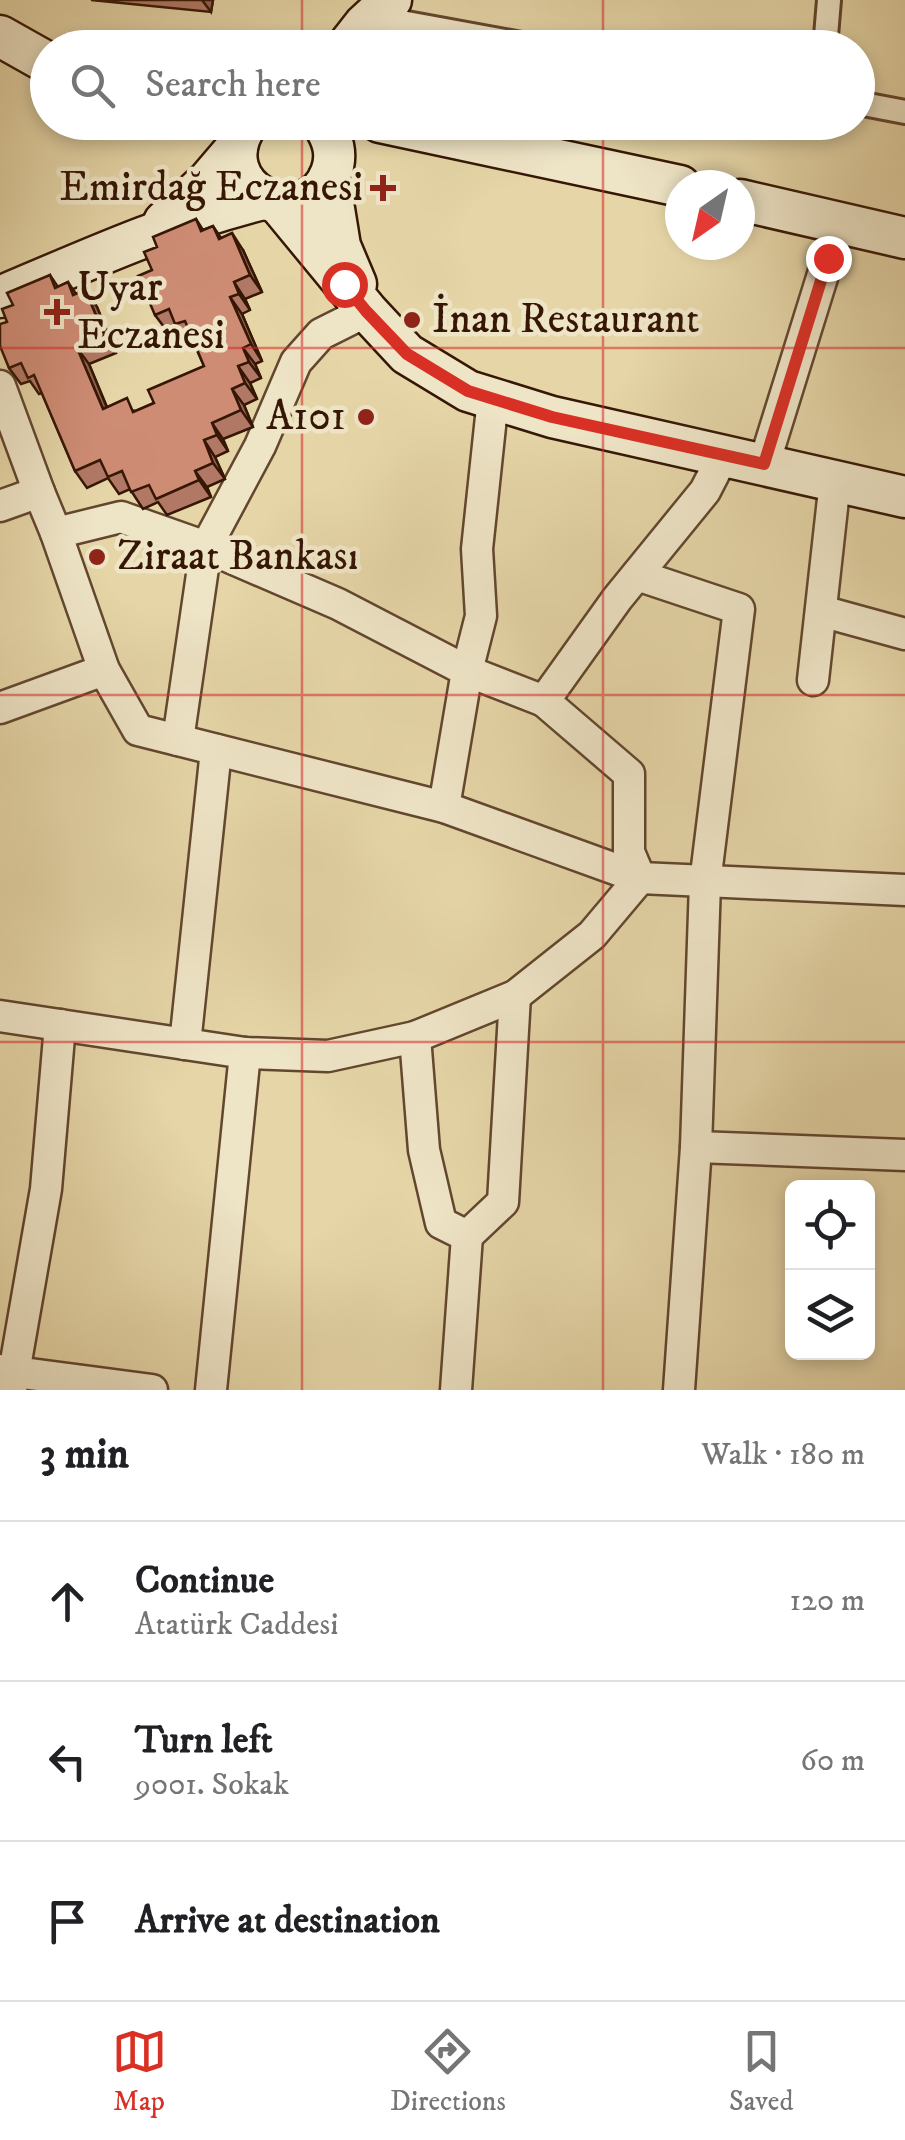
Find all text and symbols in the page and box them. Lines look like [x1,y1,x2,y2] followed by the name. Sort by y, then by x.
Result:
[30,30,875,140] search box
[65,58,120,113] icon: search
[145,61,321,109] text: Search here
[59,162,363,214] place label: Emirdağ Eczanesi
[665,170,755,260] north arrow
[372,177,394,199] marker: Emirdağ Eczanesi
[806,236,852,282] route end
[77,262,225,362] place label: Uyar Eczanesi
[322,262,368,308] route start
[432,293,699,346] place label: İnan Restaurant
[46,301,68,323] marker: Uyar Eczanesi
[401,309,423,331] marker: İnan Restaurant
[266,391,346,443] place label: A101
[355,406,377,428] marker: A101
[117,531,358,583] place label: Ziraat Bankası
[86,546,108,568] marker: Ziraat Bankası
[785,1180,875,1360] map controls
[785,1180,875,1270] button: locate
[785,1270,875,1360] button: layers
[40,1429,129,1481] text: 3 min
[701,1435,865,1475] text: Walk · 180 m
[135,1557,274,1605] text: Continue
[40,1574,95,1629] icon: ahead
[789,1581,865,1621] text: 120 m
[135,1605,338,1645] text: Atatürk Caddesi
[135,1717,273,1765] text: Turn left
[40,1734,95,1789] icon: left
[800,1741,865,1781] text: 60 m
[135,1765,289,1805] text: 9001. Sokak
[40,1894,95,1949] icon: arrive
[135,1897,440,1945] text: Arrive at destination
[112,2024,167,2119] tab: Map
[390,2024,506,2119] tab: Directions
[729,2024,793,2119] tab: Saved

